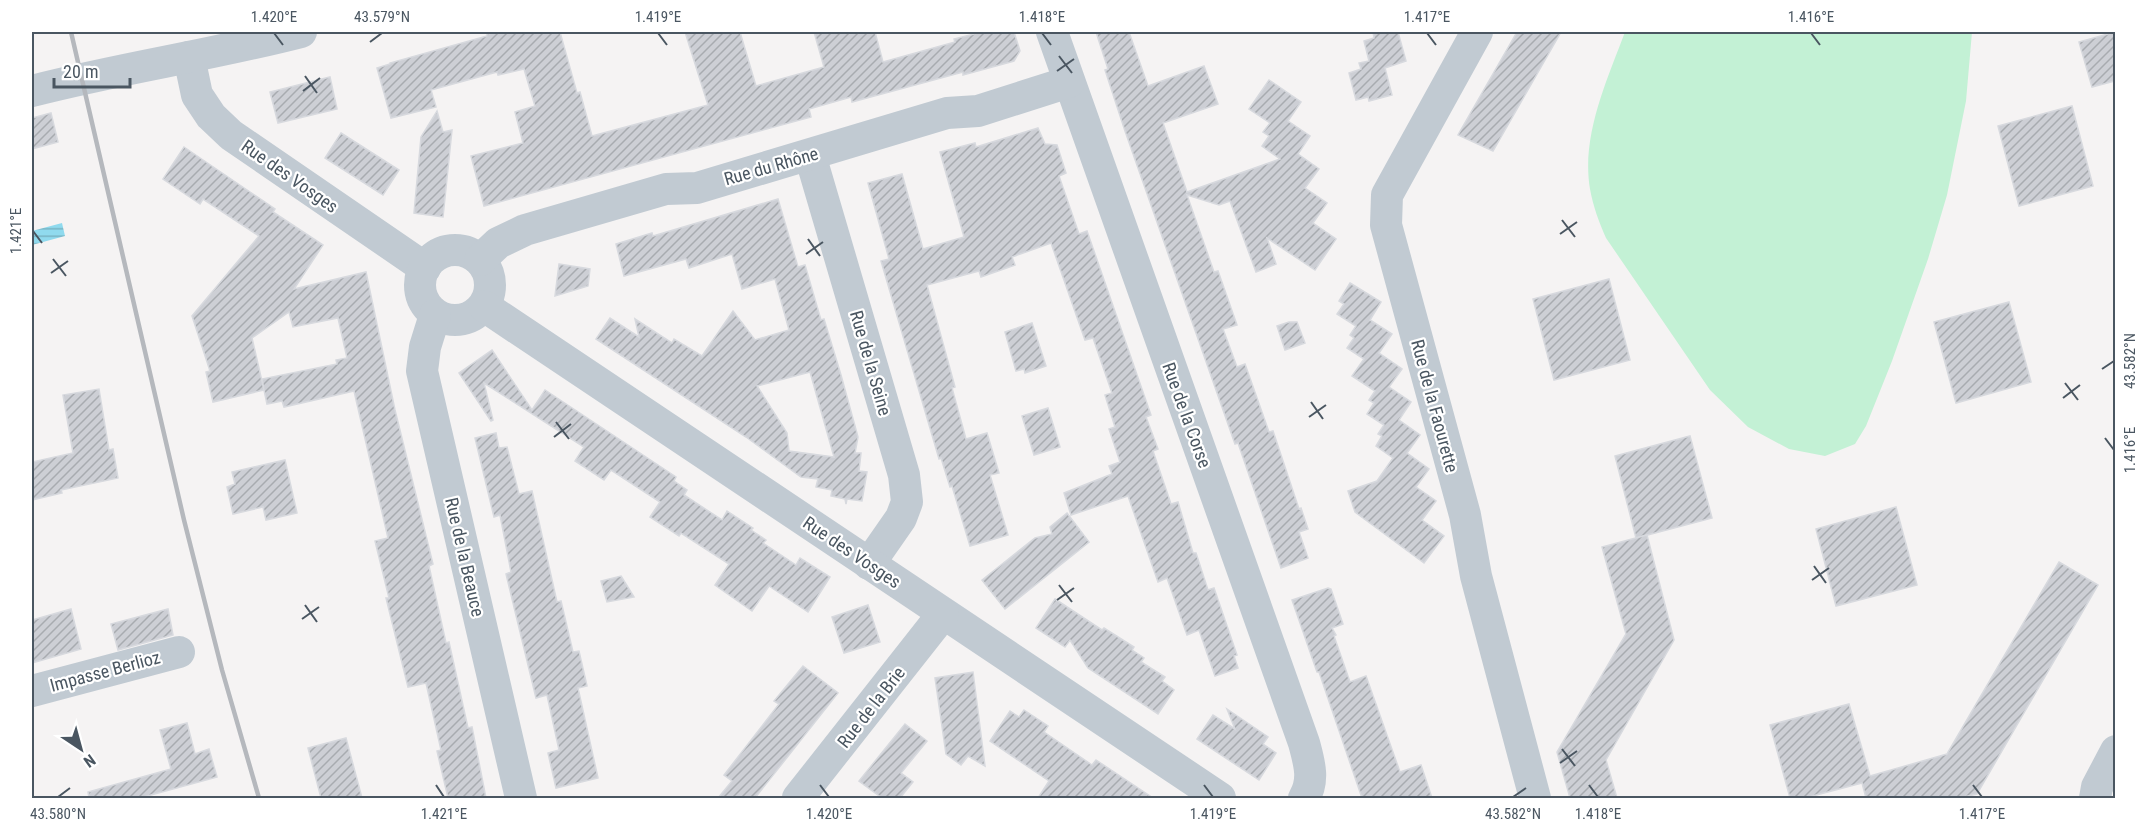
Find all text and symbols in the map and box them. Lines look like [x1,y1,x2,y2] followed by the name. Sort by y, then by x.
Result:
[251,8,297,26] text: 1.420°E
[354,8,410,26] text: 43.579°N
[635,8,681,26] text: 1.419°E
[1019,8,1065,26] text: 1.418°E
[1404,8,1450,26] text: 1.417°E
[1788,8,1834,26] text: 1.416°E
[54,51,130,89] scale bar
[63,61,98,82] text: 20 m
[238,135,342,217] street label: Rue des Vosges
[721,143,821,189] street label: Rue du Rhône
[7,208,25,254] text: 1.421°E
[846,308,896,418] street label: Rue de la Seine
[2121,333,2139,389] text: 43.582°N
[1407,337,1463,475] street label: Rue de la Faourette
[1158,359,1216,471] street label: Rue de la Corse
[2121,427,2139,473] text: 1.416°E
[441,495,489,619] street label: Rue de la Beauce
[799,512,905,592] street label: Rue des Vosges
[48,646,163,696] street label: Impasse Berlioz
[833,662,909,752] street label: Rue de la Brie
[51,719,111,779] north arrow
[80,750,99,771] text: N
[30,805,86,823] text: 43.580°N
[421,805,467,823] text: 1.421°E
[806,805,852,823] text: 1.420°E
[1190,805,1236,823] text: 1.419°E
[1485,805,1541,823] text: 43.582°N
[1575,805,1621,823] text: 1.418°E
[1959,805,2005,823] text: 1.417°E

